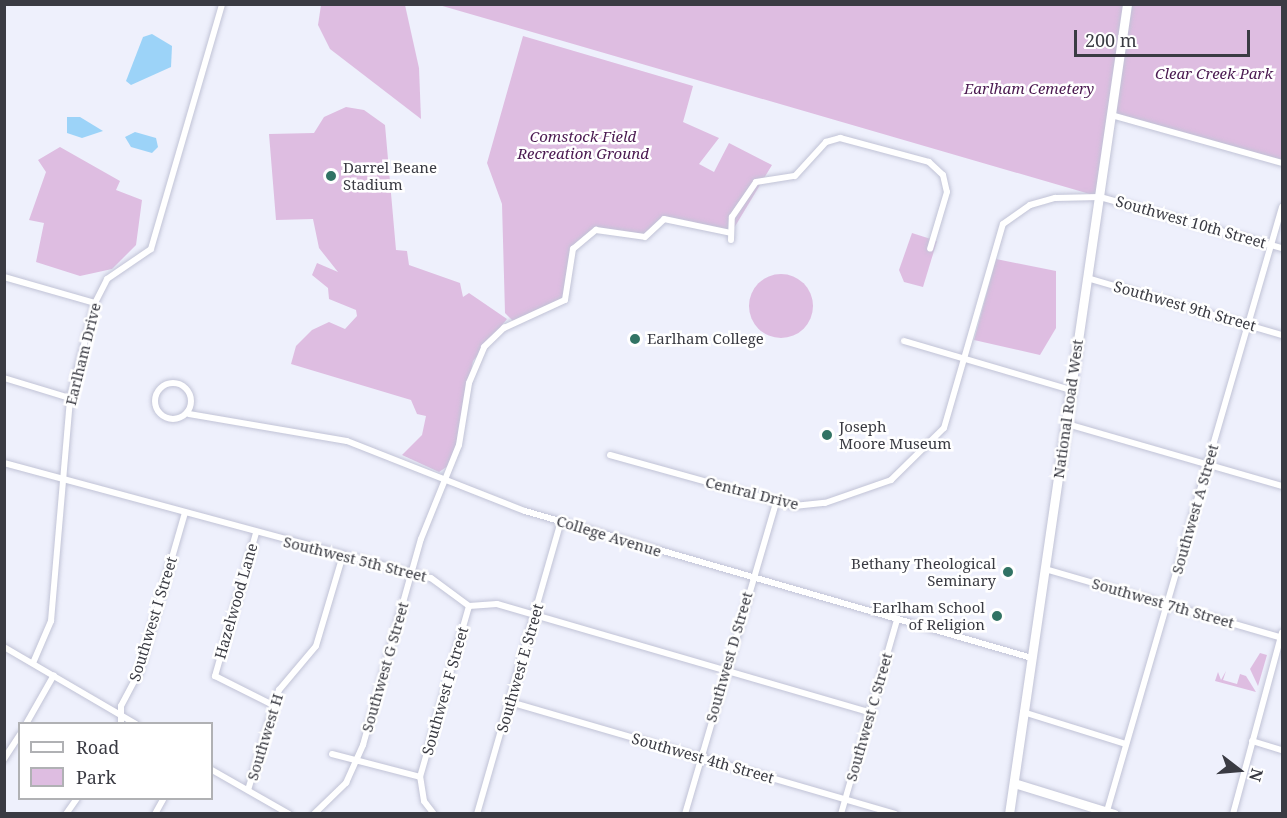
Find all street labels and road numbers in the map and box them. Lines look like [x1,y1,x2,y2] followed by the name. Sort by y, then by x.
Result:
[1114,192,1268,252] street label: Southwest 10th Street
[1112,277,1258,335] street label: Southwest 9th Street
[62,301,104,407] street label: Earlham Drive
[1049,338,1087,480] street label: National Road West
[1168,442,1222,576] street label: Southwest A Street
[704,473,800,513] street label: Central Drive
[554,511,664,561] street label: College Avenue
[282,532,428,586] street label: Southwest 5th Street
[211,541,261,661] street label: Hazelwood Lane
[125,555,181,683] street label: Southwest I Street
[1090,574,1236,632] street label: Southwest 7th Street
[702,590,756,724] street label: Southwest D Street
[358,600,412,734] street label: Southwest G Street
[493,602,547,734] street label: Southwest E Street
[418,625,472,757] street label: Southwest F Street
[842,651,896,783] street label: Southwest C Street
[243,691,287,783] street label: Southwest H
[630,729,776,787] street label: Southwest 4th Street

